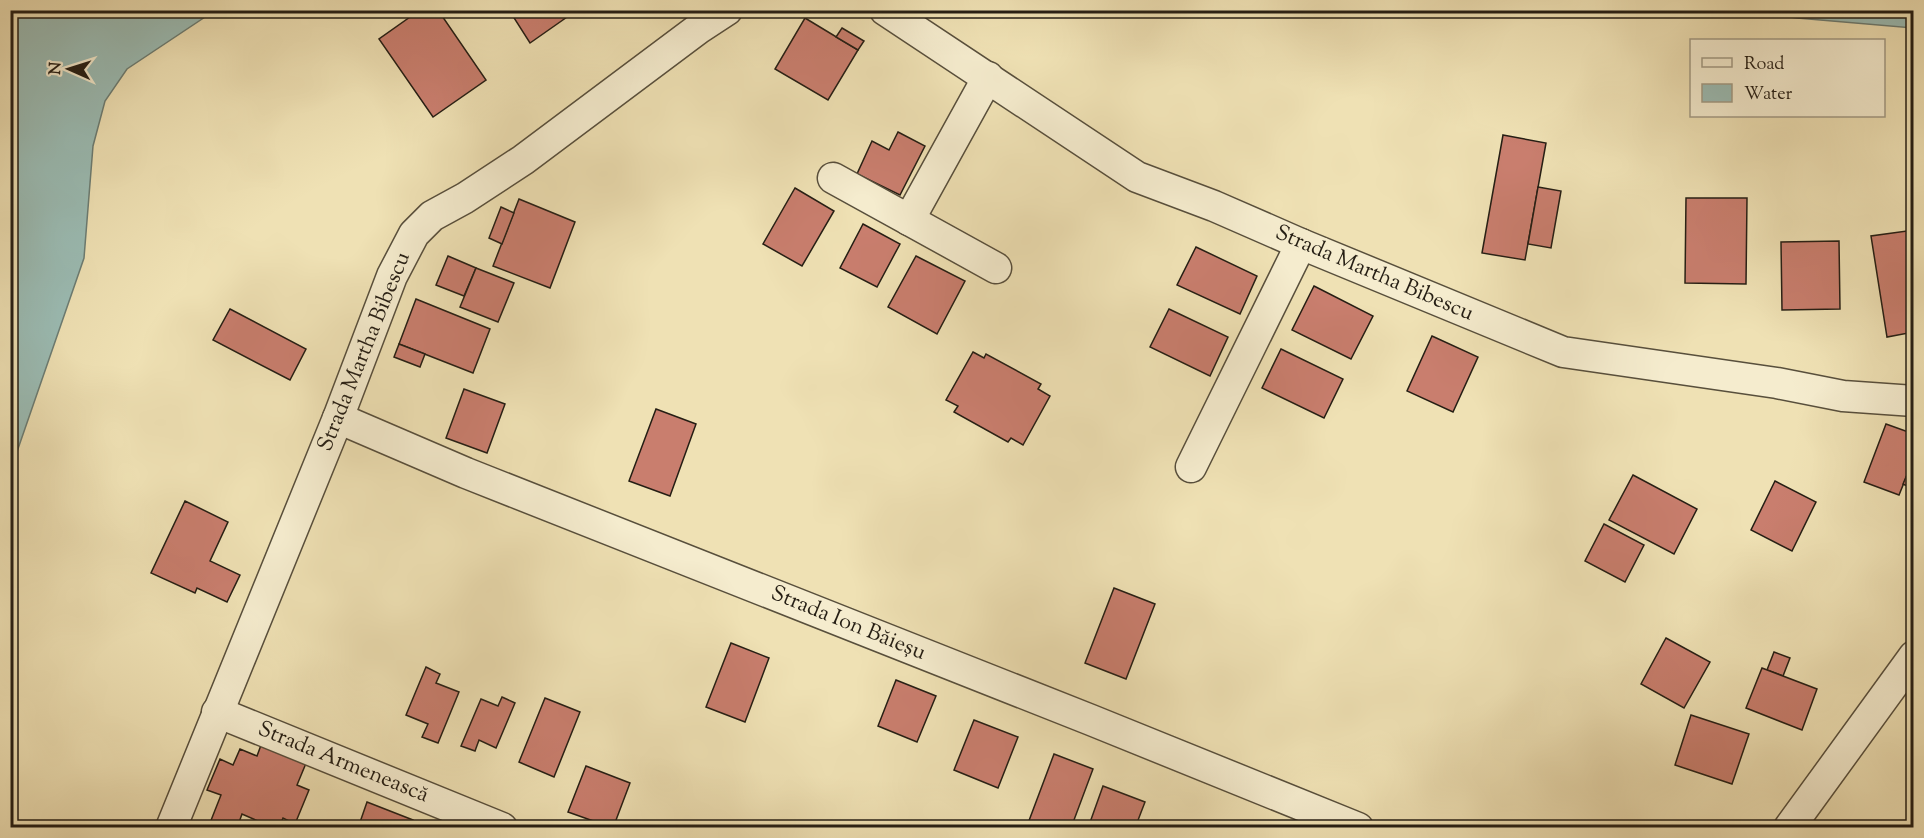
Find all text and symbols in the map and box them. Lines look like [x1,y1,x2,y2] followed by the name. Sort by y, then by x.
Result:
[39,39,99,99] north arrow
[1690,39,1885,117] legend
[1744,52,1784,78] text: Road
[45,61,68,75] text: N
[1744,82,1793,108] text: Water
[1270,218,1479,330] street label: Strada Martha Bibescu
[310,247,420,457] street label: Strada Martha Bibescu
[766,578,931,670] street label: Strada Ion Băieșu
[253,714,433,812] street label: Strada Armenească

